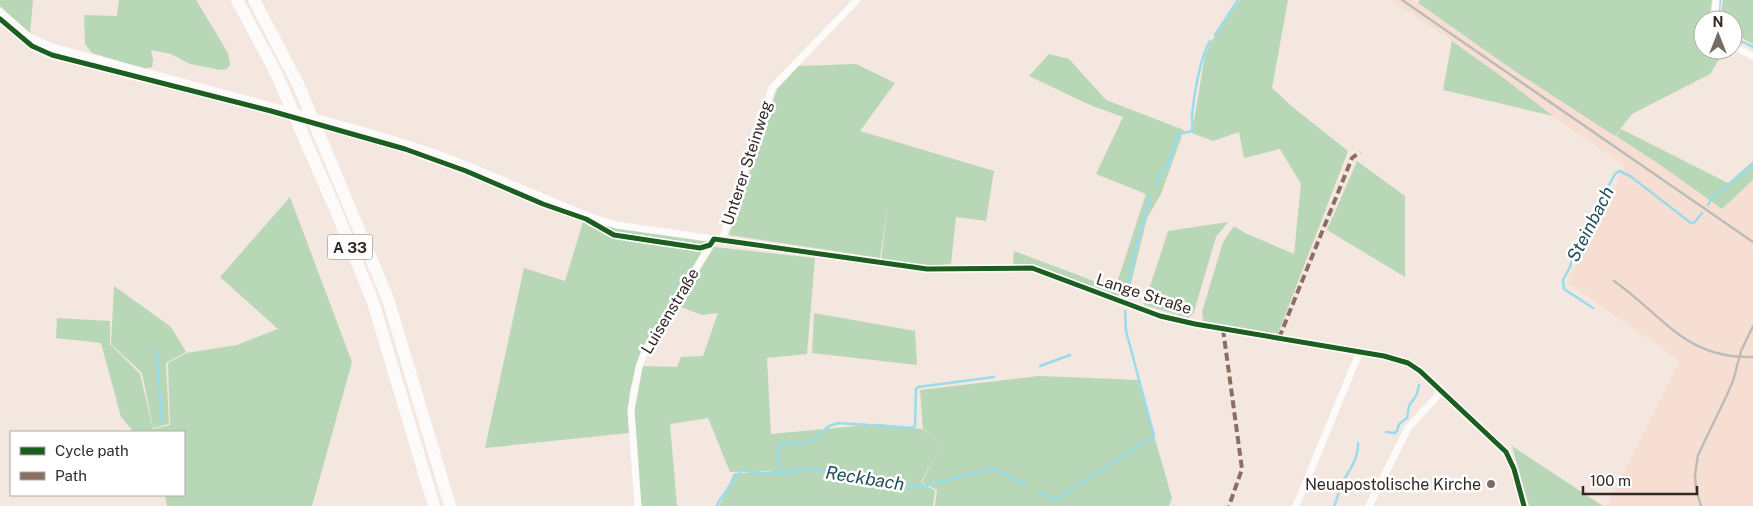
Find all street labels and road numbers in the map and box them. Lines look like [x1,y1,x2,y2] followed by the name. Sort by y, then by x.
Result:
[718,98,776,228] street label: Unterer Steinweg
[328,234,372,260] road number: A 33
[637,265,703,357] street label: Luisenstraße
[1094,270,1194,318] street label: Lange Straße

